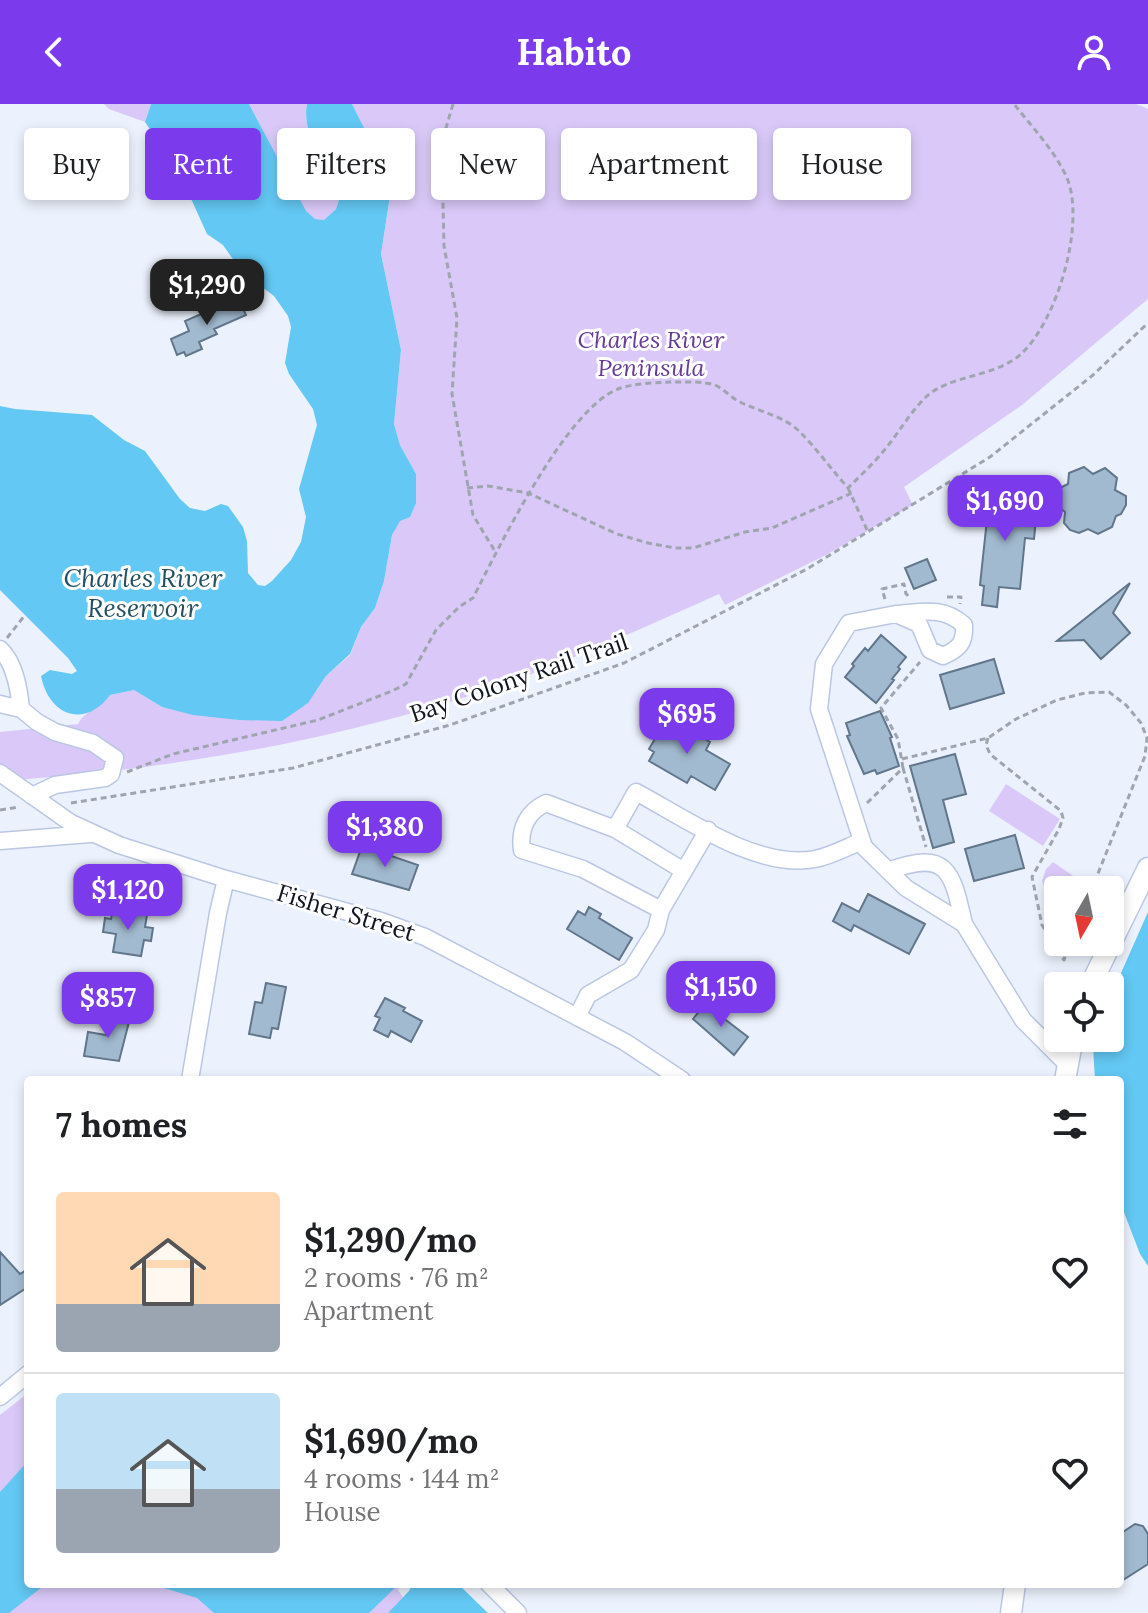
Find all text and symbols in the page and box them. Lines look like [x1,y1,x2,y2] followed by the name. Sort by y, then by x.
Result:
[517,29,631,75] text: Habito
[32,30,76,74] icon: back
[1072,30,1116,74] icon: person
[24,128,129,200] chip: Buy
[145,128,261,200] chip: Rent
[277,128,415,200] chip: Filters
[431,128,545,200] chip: New
[561,128,757,200] chip: Apartment
[773,128,911,200] chip: House
[142,259,272,327] pin: $1,290
[168,268,246,301] text: $1,290
[578,324,724,383] park label: Charles River Peninsula
[940,475,1070,543] pin: $1,690
[966,484,1044,517] text: $1,690
[64,561,223,624] water label: Charles River Reservoir
[406,626,632,729] street label: Bay Colony Rail Trail
[640,688,734,756] pin: $695
[657,697,717,730] text: $695
[320,801,450,869] pin: $1,380
[346,810,424,843] text: $1,380
[63,864,193,932] pin: $1,120
[91,873,165,906] text: $1,120
[1044,876,1124,956] north arrow
[1044,876,1124,1052] map controls
[273,877,420,948] street label: Fisher Street
[656,961,786,1029] pin: $1,150
[684,970,758,1003] text: $1,150
[61,972,155,1040] pin: $857
[1044,972,1124,1052] button: locate
[80,981,136,1014] text: $857
[1048,1102,1092,1146] icon: filters
[56,1103,187,1146] text: 7 homes
[304,1218,477,1261] text: $1,290/mo
[120,1224,216,1320] icon: home
[1048,1250,1092,1294] icon: heart
[304,1261,489,1294] text: 2 rooms · 76 m²
[304,1294,434,1327] text: Apartment
[304,1419,478,1462] text: $1,690/mo
[120,1425,216,1521] icon: home
[1048,1451,1092,1495] icon: heart
[304,1462,500,1495] text: 4 rooms · 144 m²
[304,1495,381,1528] text: House

